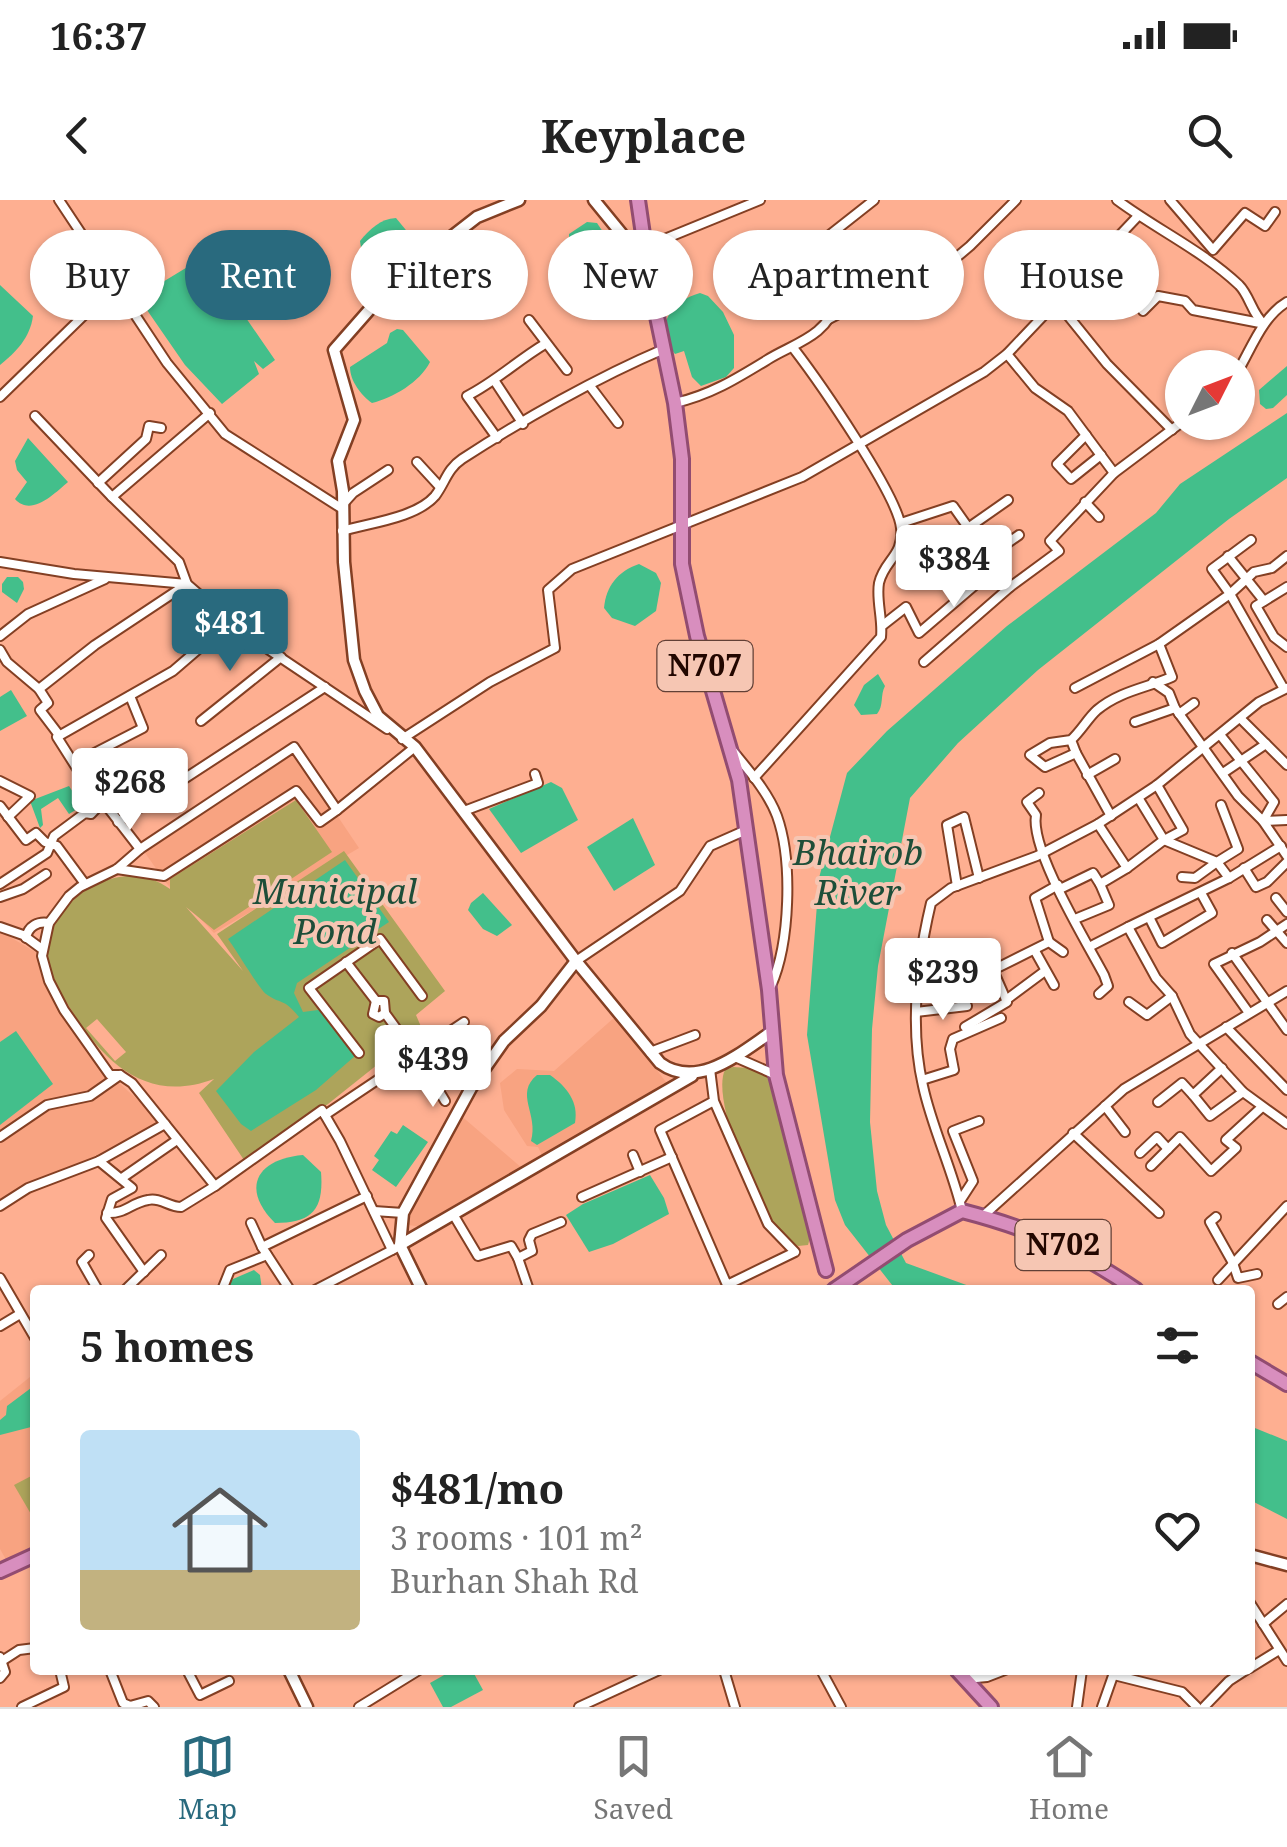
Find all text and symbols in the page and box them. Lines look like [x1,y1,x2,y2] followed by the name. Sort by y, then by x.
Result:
[50,9,147,61] text: 16:37
[541,105,746,166] text: Keyplace
[50,108,105,163] icon: back
[1182,108,1237,163] icon: search
[30,230,165,320] chip: Buy
[185,230,331,320] chip: Rent
[351,230,528,320] chip: Filters
[548,230,693,320] chip: New
[713,230,964,320] chip: Apartment
[984,230,1159,320] chip: House
[1165,350,1255,440] north arrow
[1165,350,1255,440] map controls
[895,525,1013,610] pin: $384
[918,536,990,579] text: $384
[171,589,289,674] pin: $481
[194,600,266,643] text: $481
[658,641,752,691] road number: N707
[71,748,189,833] pin: $268
[94,759,166,802] text: $268
[792,828,923,915] water label: Bhairob River
[252,867,417,954] water label: Municipal Pond
[884,938,1002,1023] pin: $239
[907,949,979,992] text: $239
[374,1025,492,1110] pin: $439
[397,1036,469,1079] text: $439
[1016,1220,1110,1270] road number: N702
[80,1317,254,1374] text: 5 homes
[1150,1318,1205,1373] icon: filters
[390,1459,564,1516] text: $481/mo
[160,1470,280,1590] icon: home
[1150,1503,1205,1558] icon: heart
[390,1516,643,1559] text: 3 rooms · 101 m²
[390,1559,639,1602] text: Burhan Shah Rd
[178,1729,237,1827] tab: Map
[594,1729,673,1827] tab: Saved
[1029,1729,1109,1827] tab: Home

